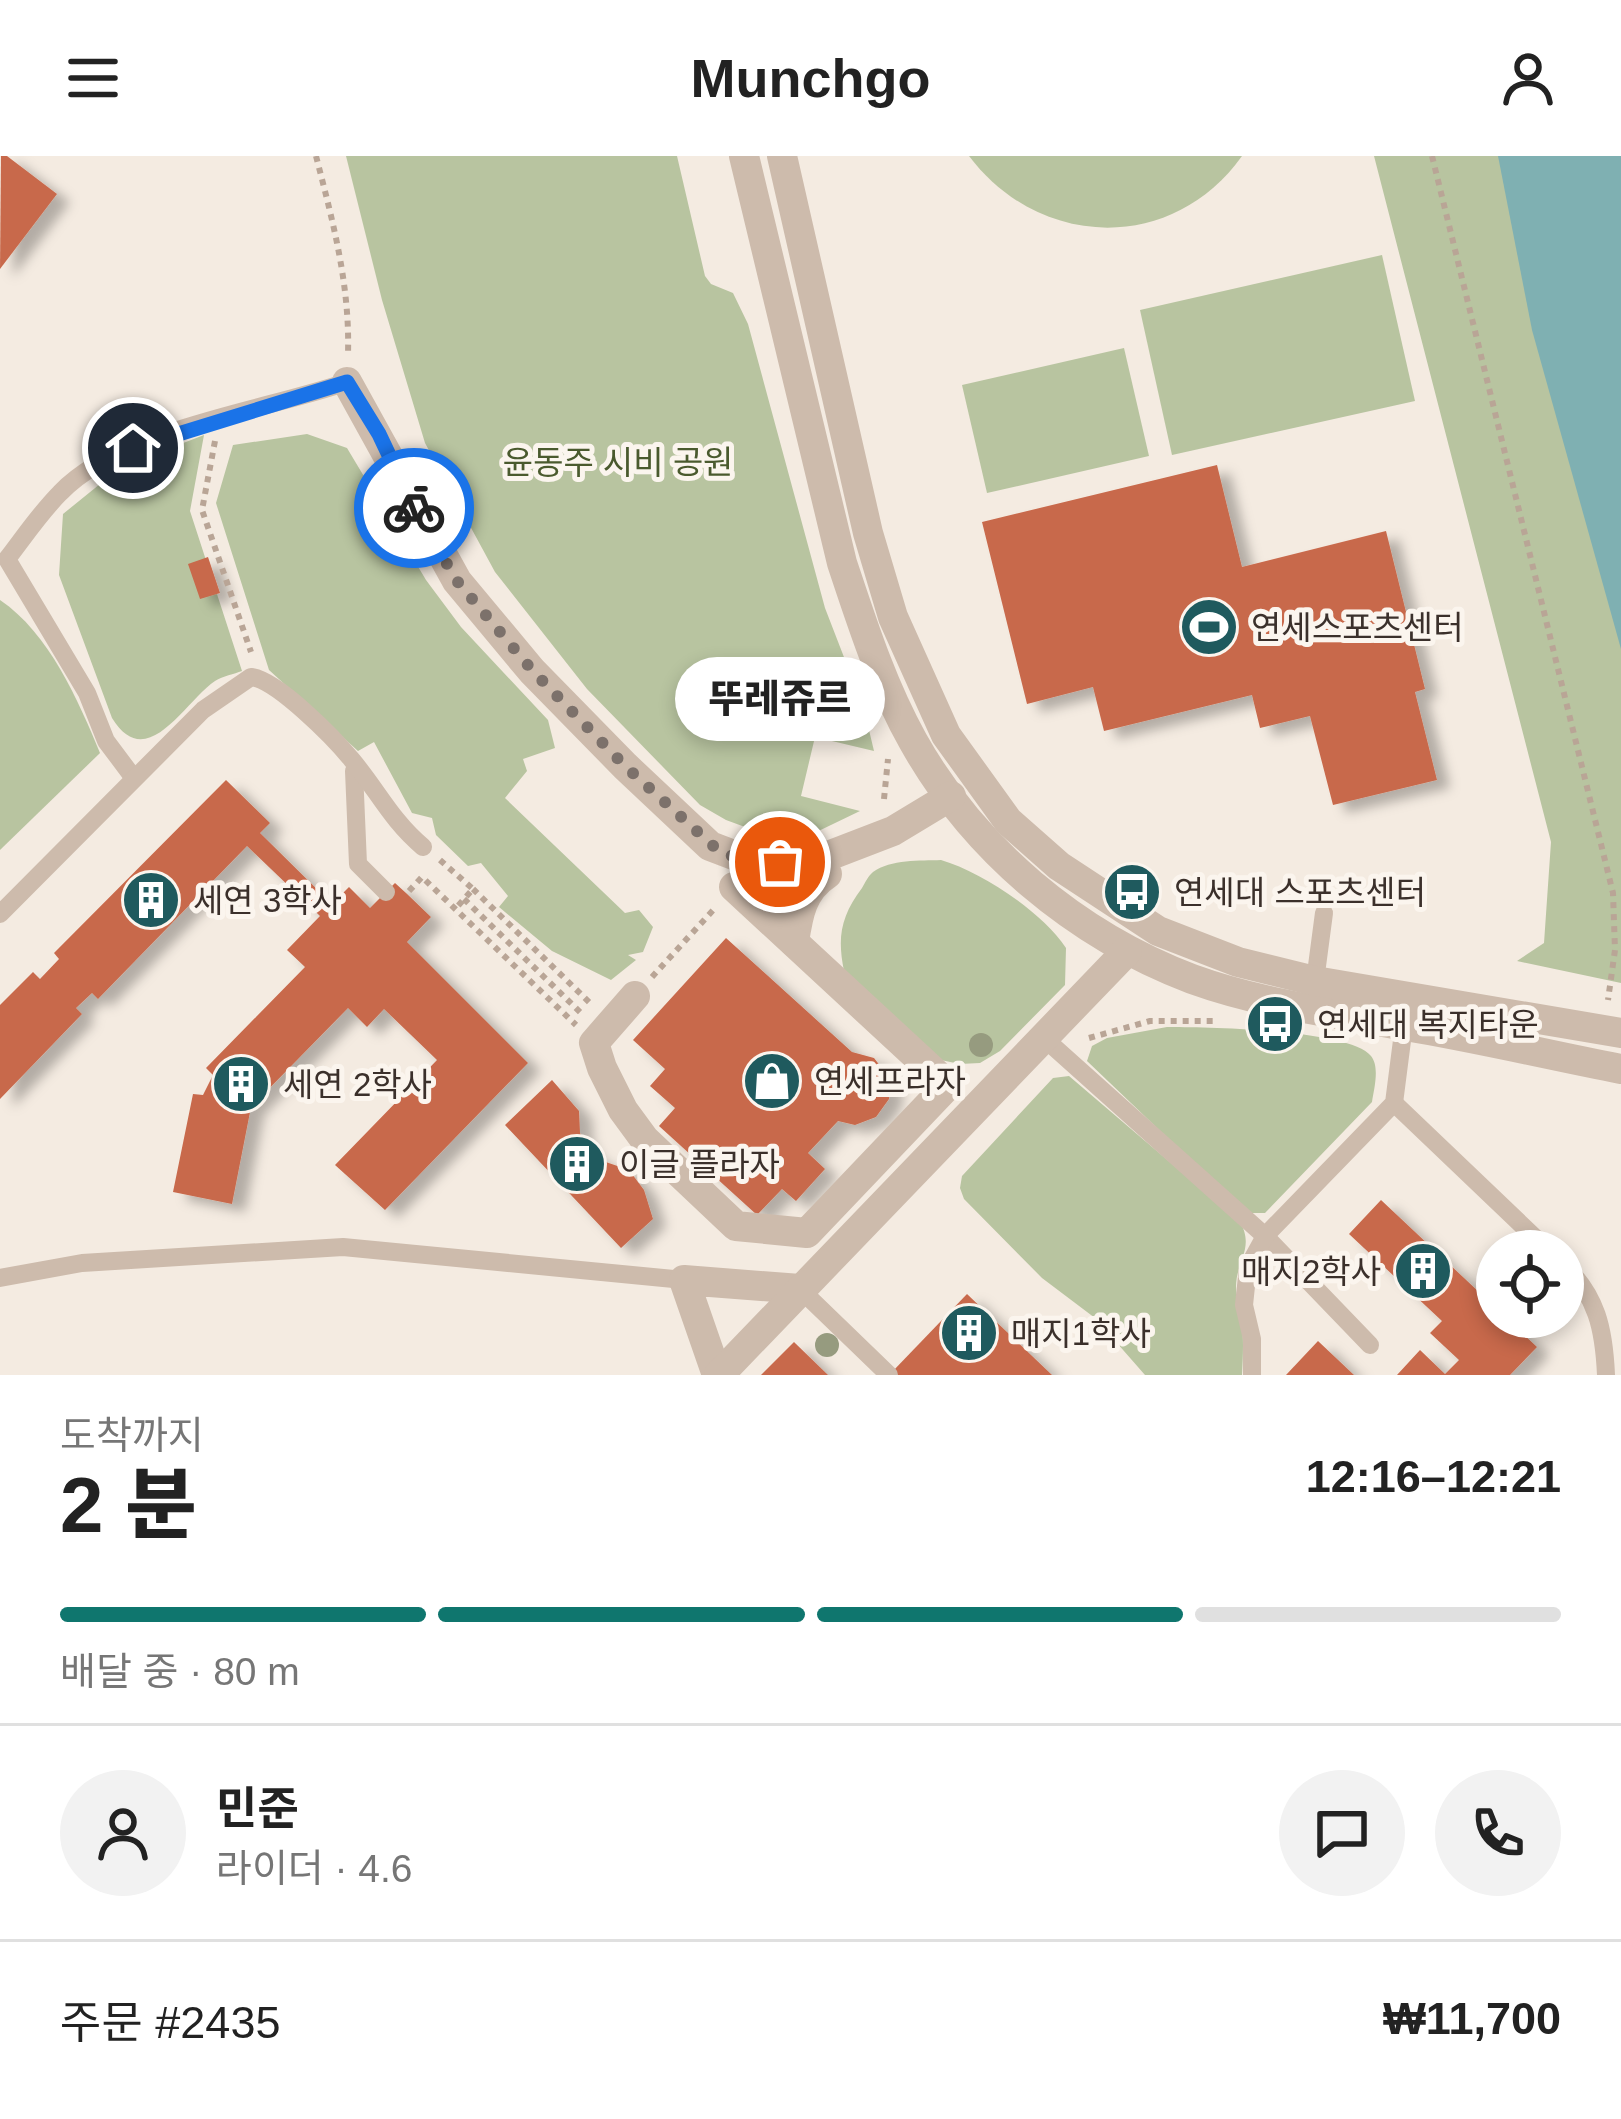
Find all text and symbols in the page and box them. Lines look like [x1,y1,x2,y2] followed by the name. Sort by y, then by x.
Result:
[60,45,126,111] icon: menu
[1495,45,1561,111] icon: person
[691,48,930,108] text: Munchgo
[82,397,184,499] pin
[100,415,166,481] icon: home
[503,444,733,481] park label: 윤동주 시비 공원
[354,448,474,568] courier
[381,475,447,541] icon: bike
[1178,596,1240,658] sports icon: 연세스포츠센터
[1251,609,1464,646] place label: 연세스포츠센터
[675,658,885,742] callout: 뚜레쥬르
[708,677,852,720] text: 뚜레쥬르
[729,811,831,913] pin
[747,829,813,895] icon: bag
[1101,861,1163,923] bus stop icon: 연세대 스포츠센터
[120,869,182,931] building icon: 세연 3학사
[1174,874,1426,911] place label: 연세대 스포츠센터
[193,882,342,919] place label: 세연 3학사
[1244,993,1306,1055] bus stop icon: 연세대 복지타운
[1317,1006,1539,1043] place label: 연세대 복지타운
[741,1050,803,1112] shop icon: 연세프라자
[210,1053,272,1115] building icon: 세연 2학사
[814,1063,966,1100] place label: 연세프라자
[283,1066,432,1103] place label: 세연 2학사
[546,1133,608,1195] building icon: 이글 플라자
[619,1146,780,1183] place label: 이글 플라자
[1476,1230,1584,1338] map controls
[1476,1230,1584,1338] button: locate
[1392,1240,1454,1302] building icon: 매지2학사
[1241,1253,1381,1290] place label: 매지2학사
[938,1302,1000,1364] building icon: 매지1학사
[1011,1315,1151,1352] place label: 매지1학사
[60,1414,204,1457] text: 도착까지
[1306,1451,1561,1502] text: 12:16–12:21
[60,1461,197,1549] text: 2 분
[60,1650,300,1693] text: 배달 중 · 80 m
[60,1770,186,1896] button: person
[1279,1770,1405,1896] button: chat
[1435,1770,1561,1896] button: phone
[216,1783,299,1834] text: 민준
[216,1847,413,1890] text: 라이더 · 4.6
[1383,1993,1561,2044] text: ₩11,700
[60,1997,280,2048] text: 주문 #2435

